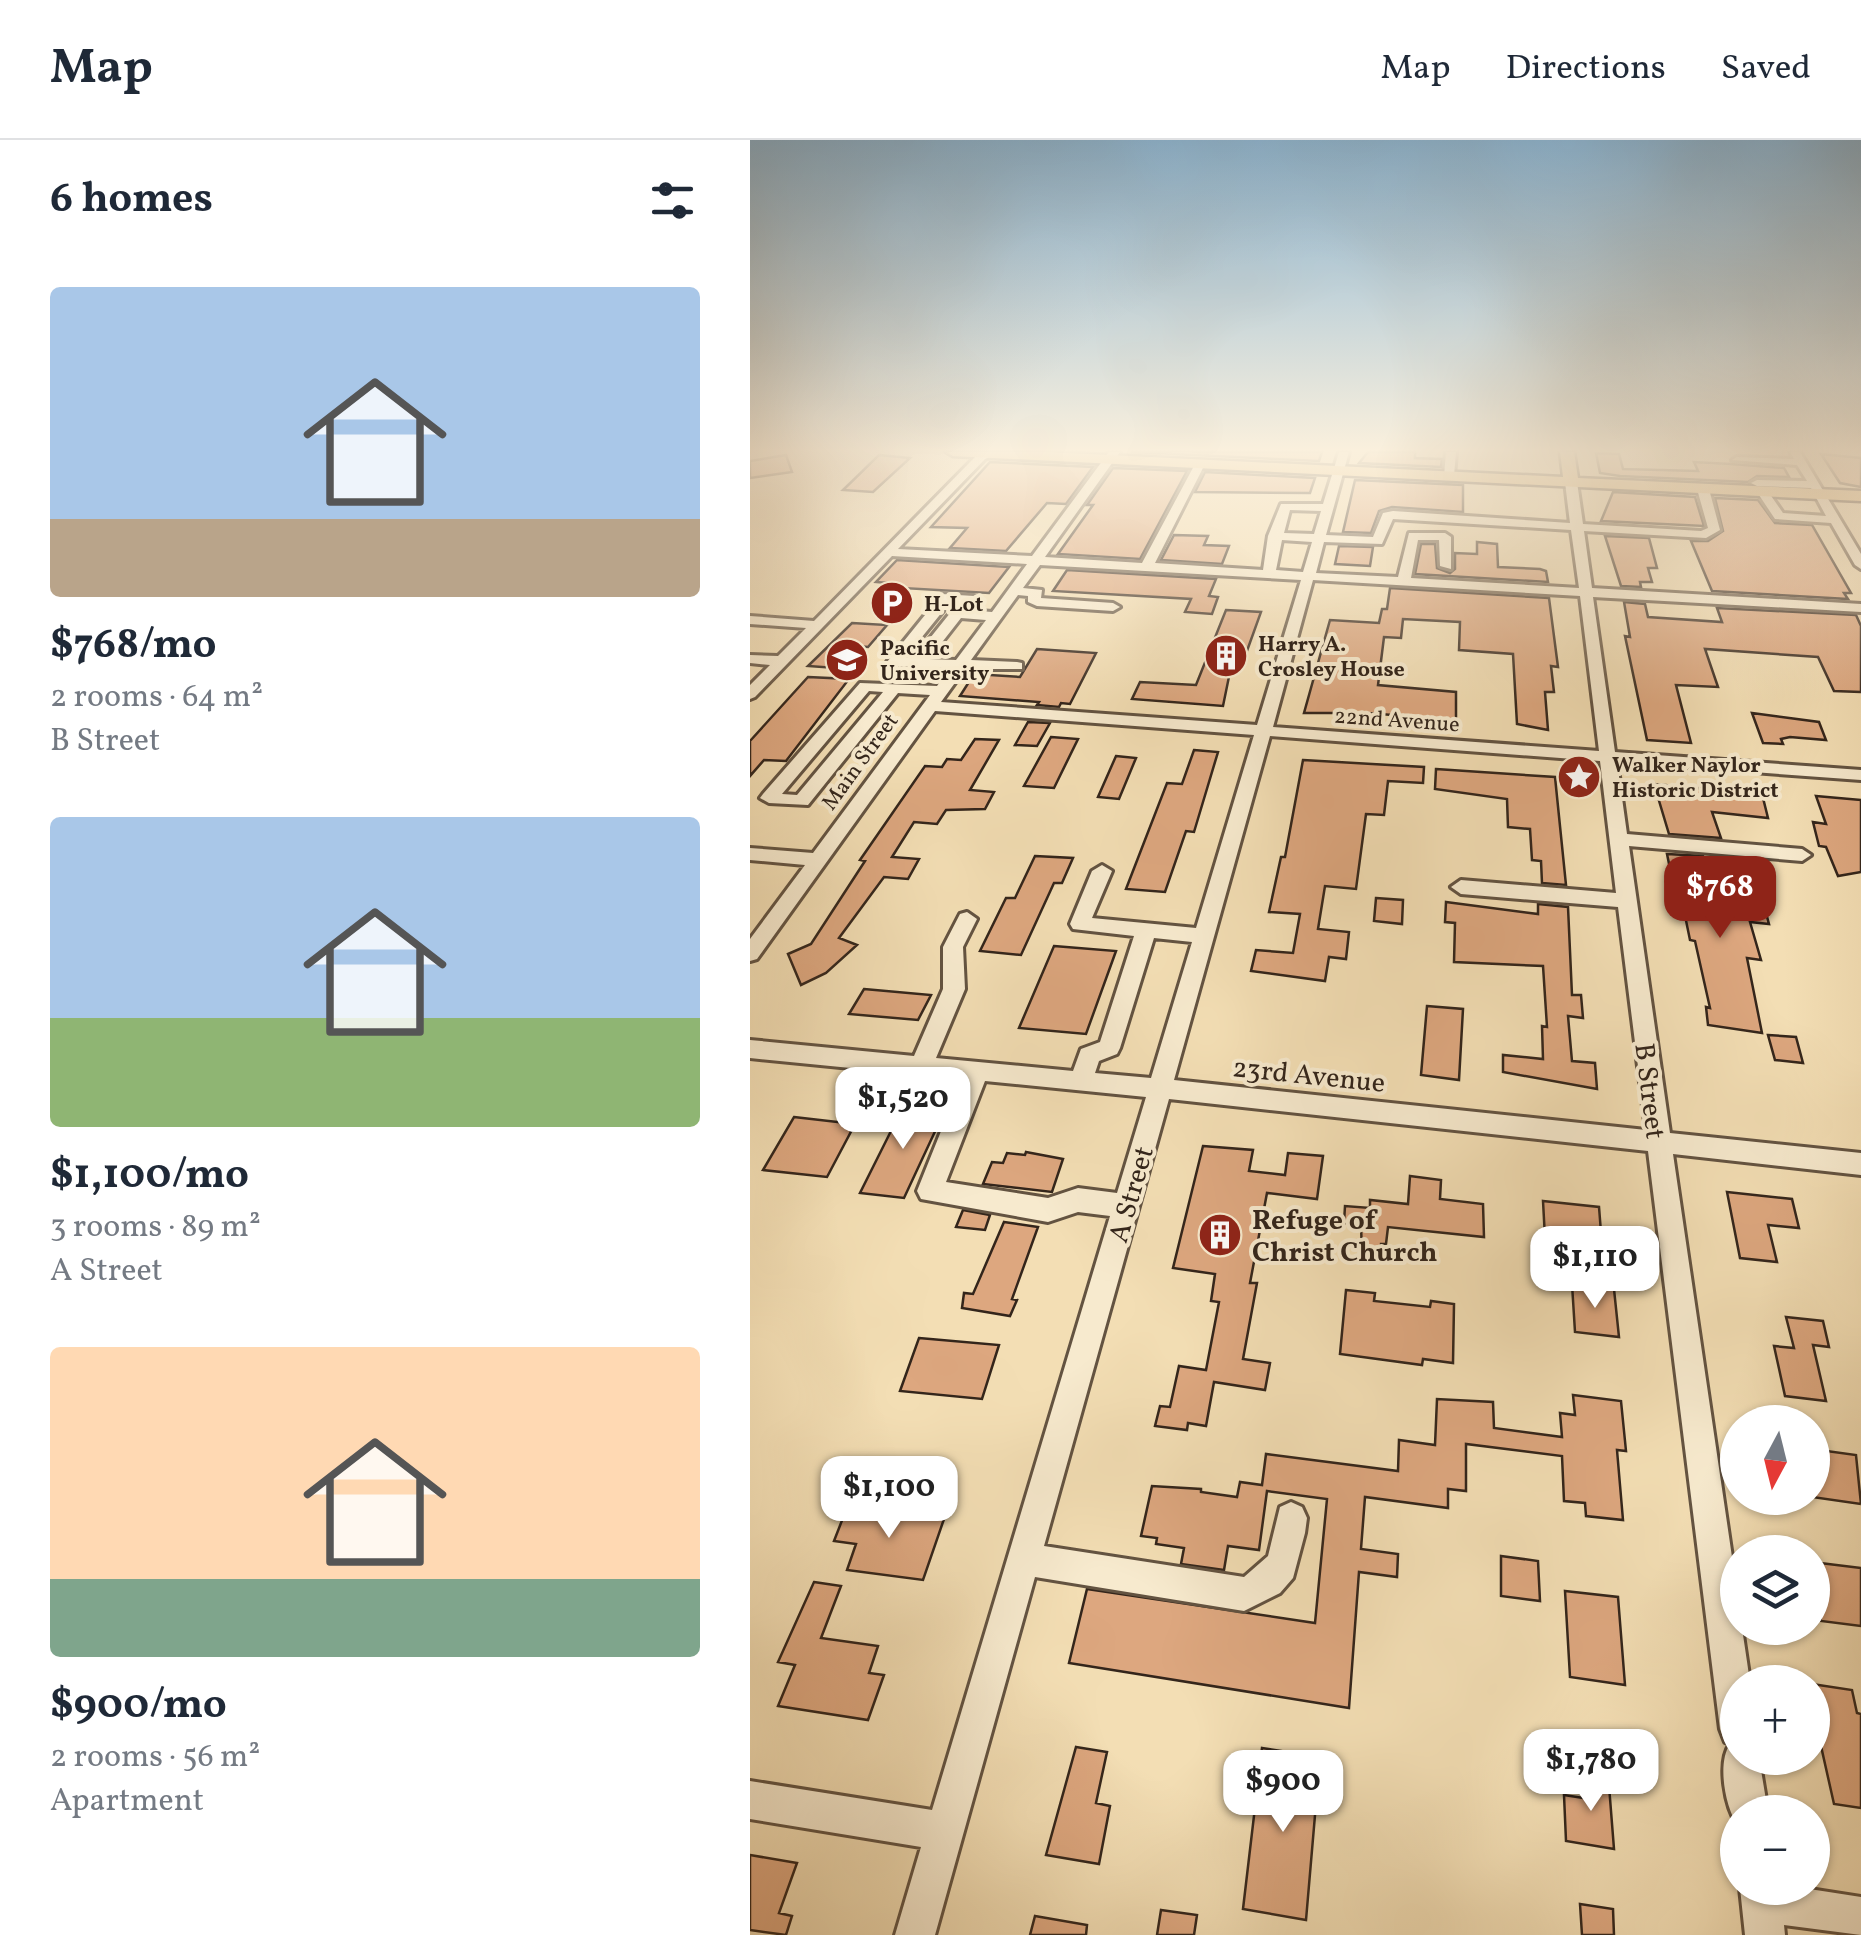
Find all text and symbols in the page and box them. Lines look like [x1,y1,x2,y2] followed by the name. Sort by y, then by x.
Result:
[50,36,153,103] text: Map
[1380,45,1451,93] text: Map
[1506,45,1666,93] text: Directions
[1721,45,1811,93] text: Saved
[50,171,213,230] text: 6 homes
[645,173,700,228] icon: filters
[285,352,465,532] icon: home
[869,580,915,626] parking icon: H-Lot
[924,590,983,621] place label: H-Lot
[50,617,217,676] text: $768/mo
[1258,630,1405,686] place label: Harry A. Crosley House
[1203,633,1249,679] building icon: Harry A. Crosley House
[880,634,990,690] place label: Pacific University
[824,637,870,683] school or university icon: Pacific University
[50,676,263,720] text: 2 rooms · 64 m²
[1333,702,1461,741] street label: 22nd Avenue
[815,707,907,817] street label: Main Street
[50,720,160,764] text: B Street
[1612,751,1779,807] place label: Walker Naylor Historic District
[1556,754,1602,800] place icon: Walker Naylor Historic District
[1661,856,1779,941] pin: $768
[1686,866,1754,910] text: $768
[285,882,465,1062] icon: home
[1623,1041,1674,1142] street label: B Street
[1230,1049,1387,1104] street label: 23rd Avenue
[822,1067,984,1152] pin: $1,520
[857,1077,949,1121] text: $1,520
[1100,1142,1165,1248] street label: A Street
[50,1147,249,1206] text: $1,100/mo
[1252,1202,1437,1273] place label: Refuge of Christ Church
[50,1206,261,1250] text: 3 rooms · 89 m²
[1197,1212,1243,1258] building icon: Refuge of Christ Church
[1514,1226,1676,1311] pin: $1,110
[1552,1236,1638,1280] text: $1,110
[50,1250,163,1294] text: A Street
[1720,1405,1830,1515] north arrow
[1720,1405,1830,1905] map controls
[285,1412,465,1592] icon: home
[808,1456,970,1541] pin: $1,100
[843,1466,935,1510] text: $1,100
[1720,1535,1830,1645] button: layers
[1720,1665,1830,1775] button: +
[50,1677,227,1736] text: $900/mo
[1510,1729,1672,1814] pin: $1,780
[50,1736,260,1780] text: 2 rooms · 56 m²
[1546,1739,1636,1783] text: $1,780
[1224,1750,1342,1835] pin: $900
[1245,1760,1321,1804] text: $900
[50,1780,204,1824] text: Apartment
[1720,1795,1830,1905] button: −

